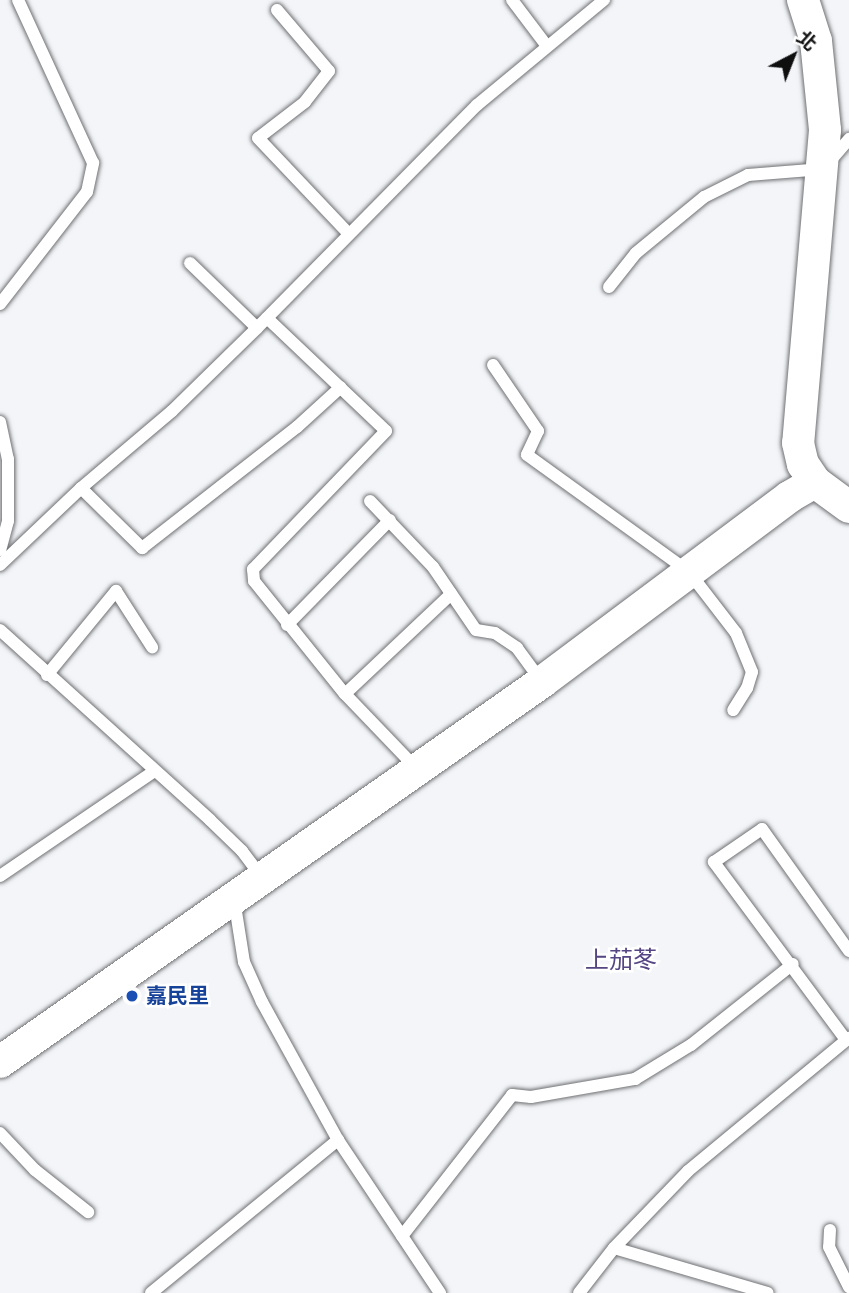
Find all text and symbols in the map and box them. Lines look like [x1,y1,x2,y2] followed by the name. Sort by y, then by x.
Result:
[758,21,828,91] north arrow
[793,26,821,55] text: 北
[585,946,657,974] district label: 上茄苳
[146,983,209,1009] place label: 嘉民里
[124,988,140,1004] marker: 嘉民里

